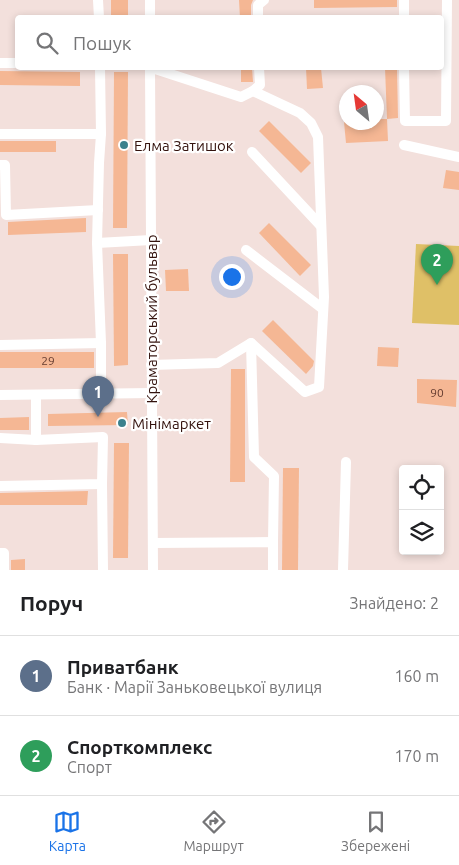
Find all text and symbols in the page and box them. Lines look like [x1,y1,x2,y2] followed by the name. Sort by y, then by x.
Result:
[15,15,444,70] search box
[33,29,61,57] icon: search
[73,32,132,54] text: Пошук
[339,85,384,130] north arrow
[134,137,234,154] place label: Елма Затишок
[118,139,130,151] marker: Елма Затишок
[143,234,160,404] street label: Краматорський бульвар
[421,244,453,285] pin: 2
[219,264,245,290] your location
[41,354,55,367] house number: 29
[82,376,114,417] pin: 1
[430,386,444,399] house number: 90
[132,415,211,432] place label: Мінімаркет
[116,417,128,429] marker: Мінімаркет
[399,465,444,555] map controls
[399,465,444,510] button: locate
[399,510,444,555] button: layers
[20,591,83,615] text: Поруч
[350,594,439,612] text: Знайдено: 2
[67,656,178,678] text: Приватбанк
[31,667,41,685] text: 1
[394,667,439,685] text: 160 m
[67,678,322,696] text: Банк · Марії Заньковецької вулиця
[67,736,212,758] text: Спорткомплекс
[31,747,41,765] text: 2
[394,747,439,765] text: 170 m
[67,758,112,776] text: Спорт
[49,808,86,854] tab: Карта
[183,808,244,854] tab: Маршрут
[341,808,410,854] tab: Збережені

